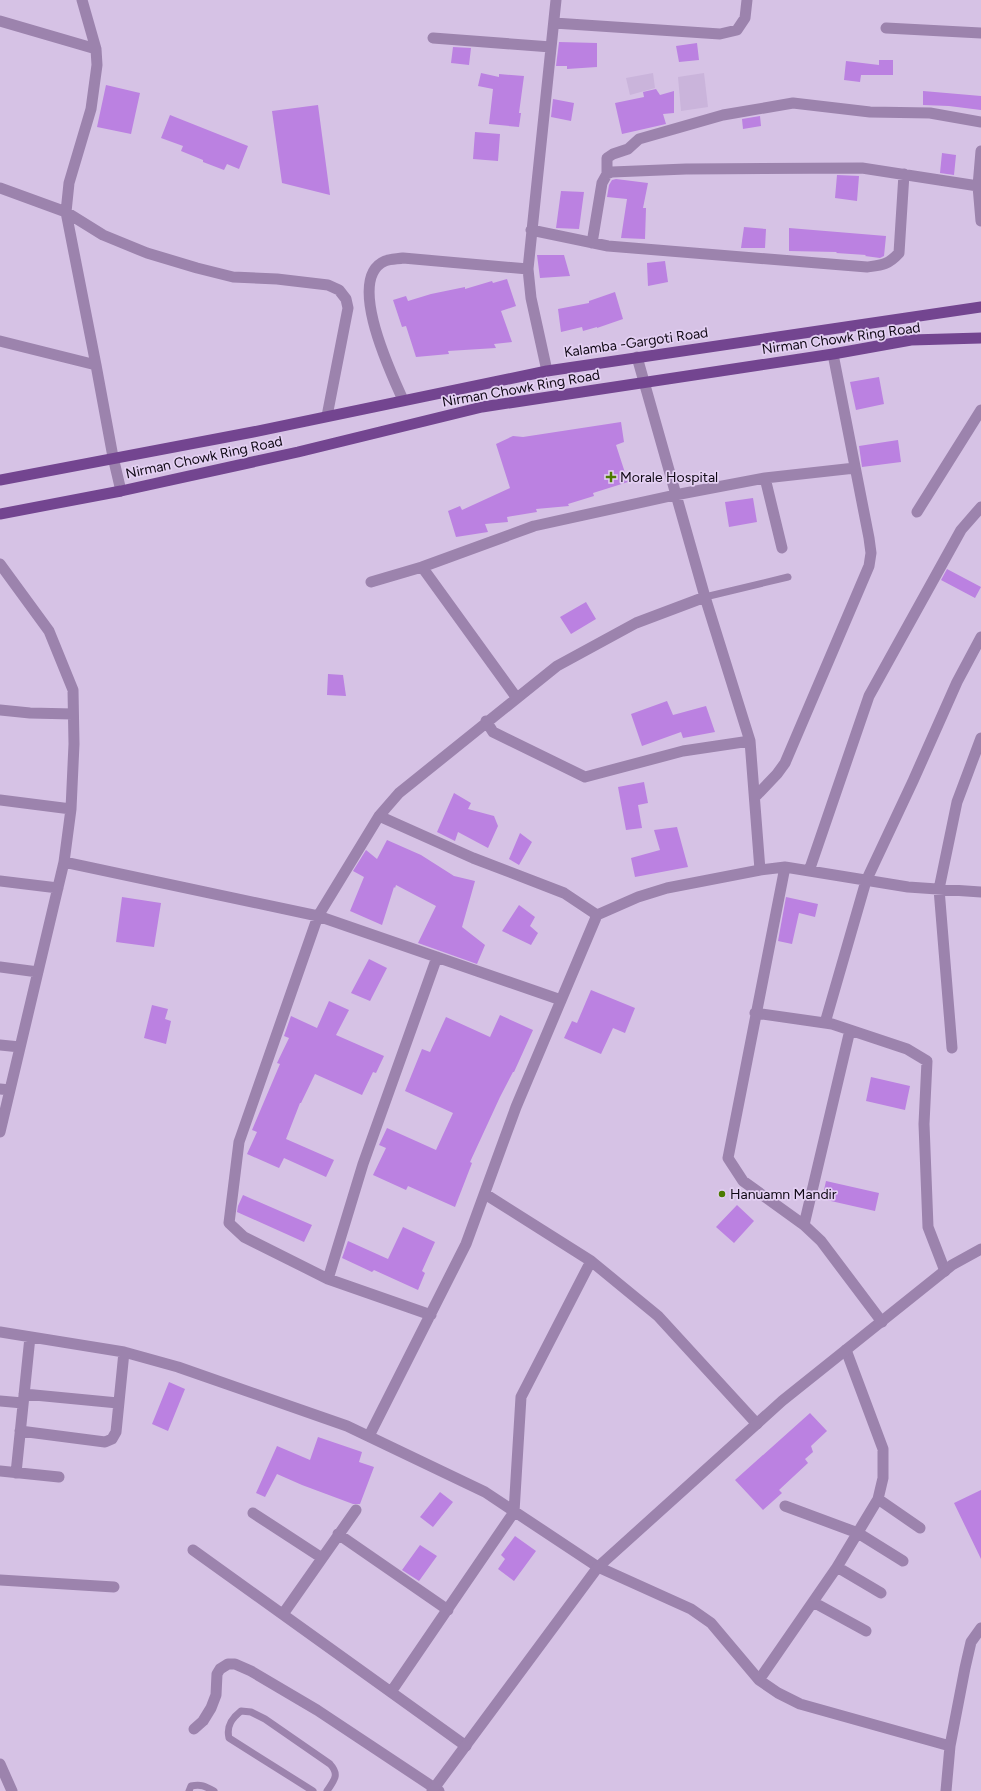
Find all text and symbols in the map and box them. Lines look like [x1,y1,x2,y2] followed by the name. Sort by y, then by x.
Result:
[761,319,921,358] street label: Nirman Chowk Ring Road
[563,324,709,361] street label: Kalamba -Gargoti Road
[441,366,601,411] street label: Nirman Chowk Ring Road
[124,433,284,482] street label: Nirman Chowk Ring Road
[620,469,718,486] place label: Morale Hospital
[605,471,617,483] marker: Morale Hospital
[730,1186,837,1203] place label: Hanuamn Mandir
[717,1189,727,1199] marker: Hanuamn Mandir

